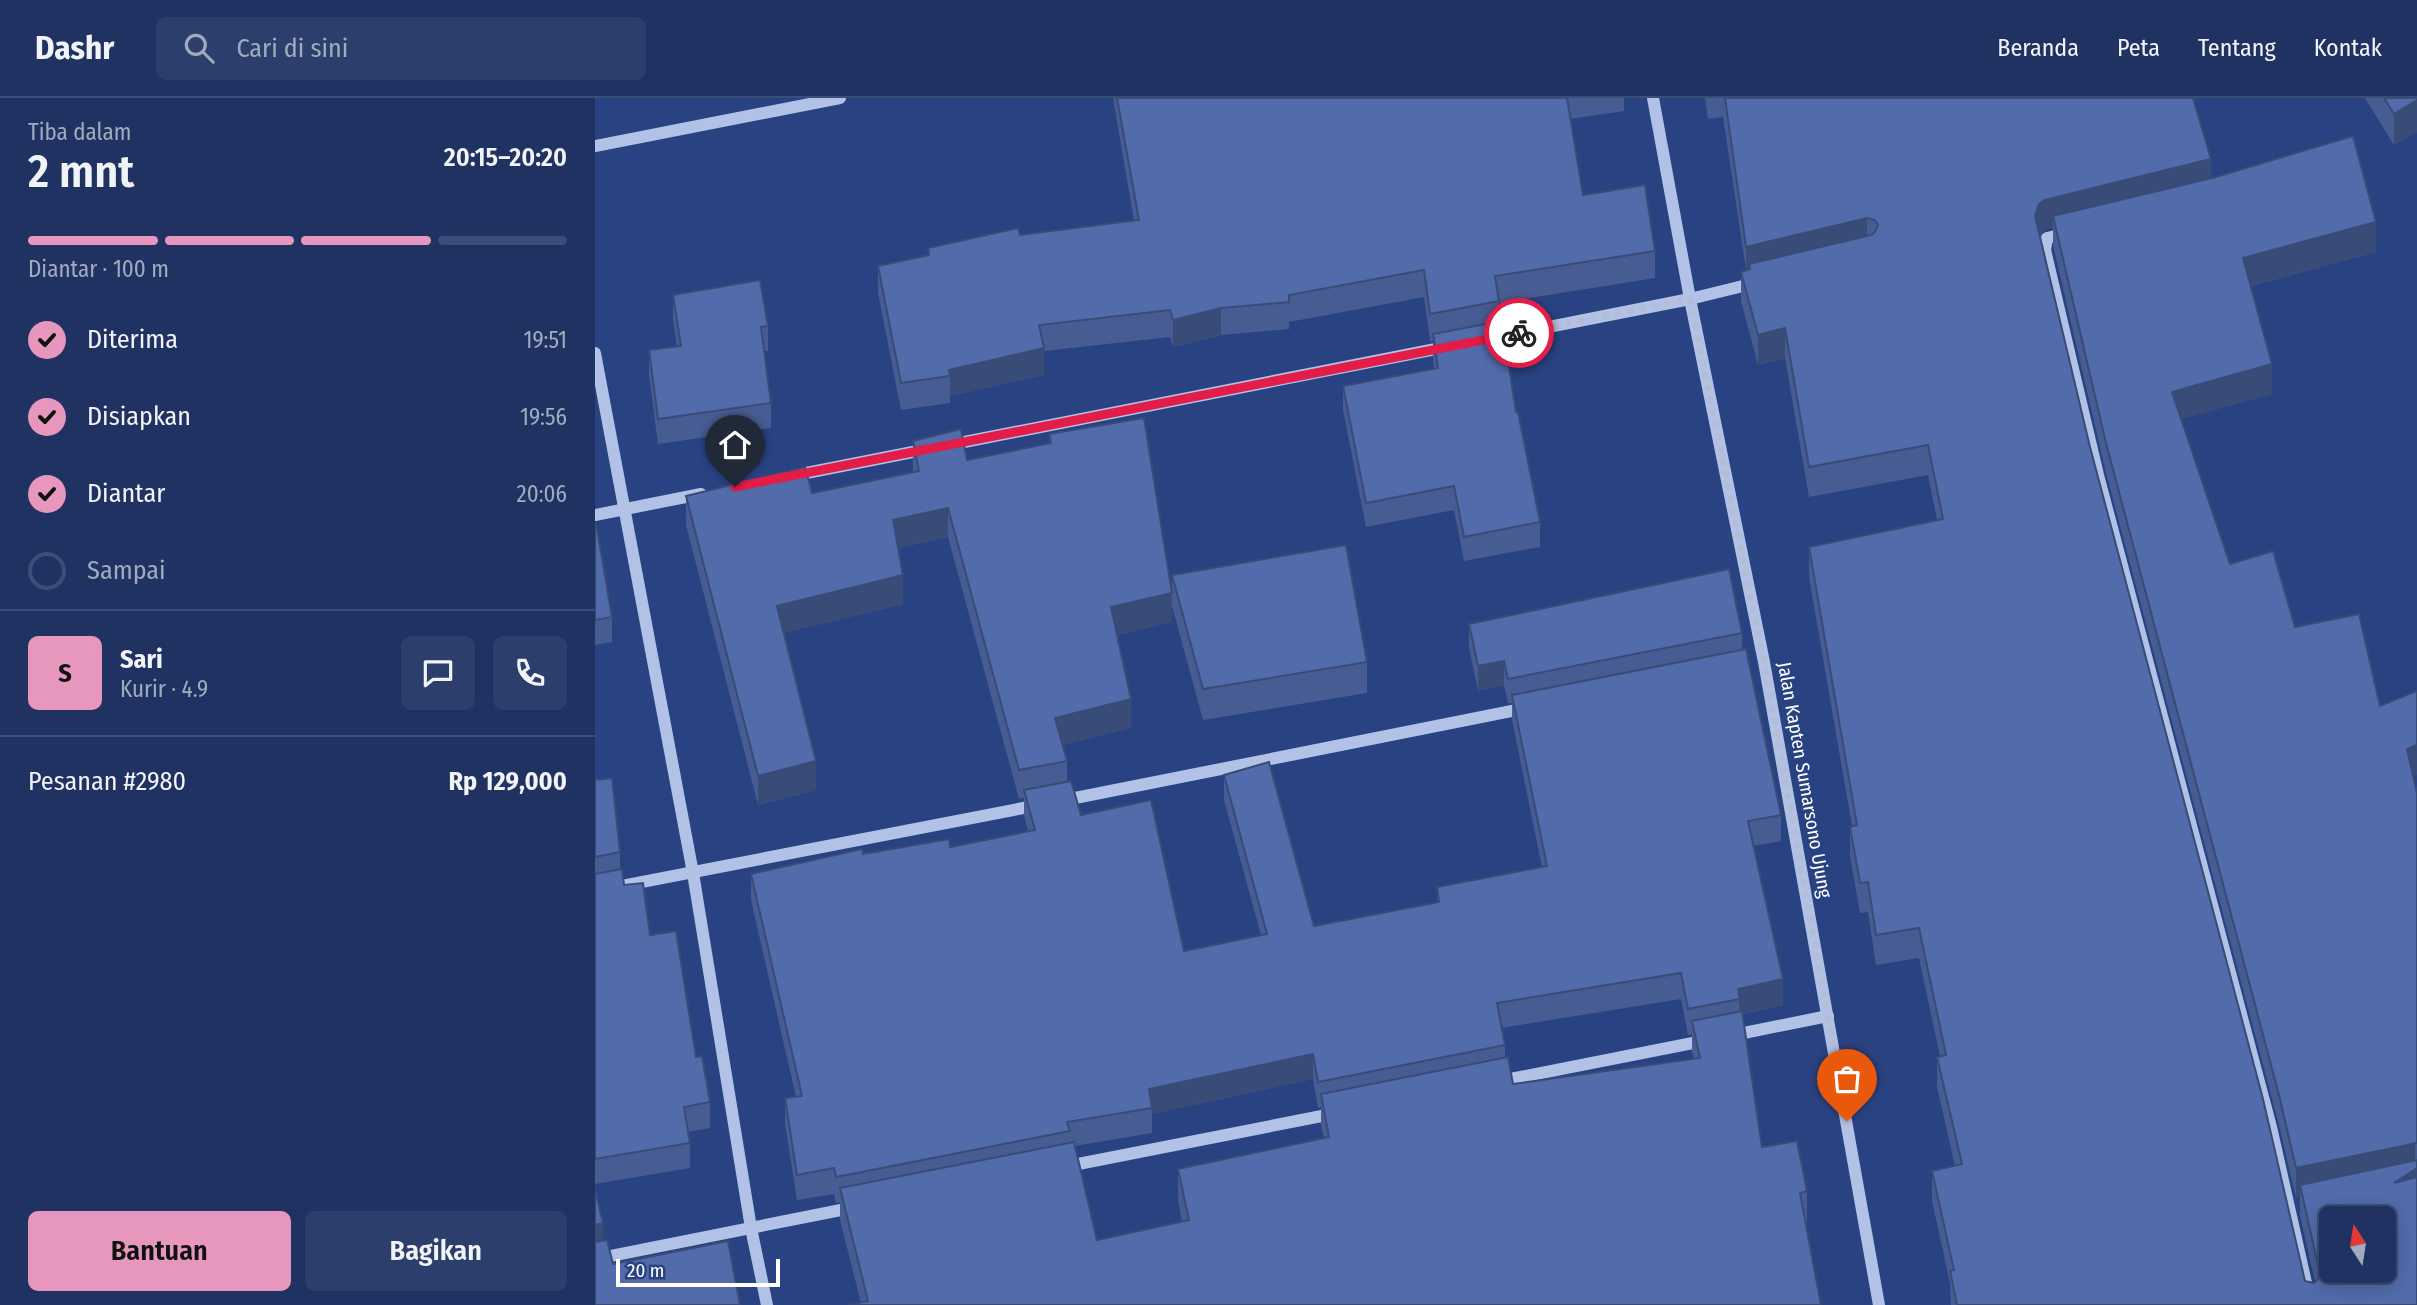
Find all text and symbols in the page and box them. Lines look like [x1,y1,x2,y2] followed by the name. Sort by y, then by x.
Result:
[156,17,646,80] search box
[35,28,114,68] text: Dashr
[180,29,218,67] icon: search
[236,33,348,64] text: Cari di sini
[1997,34,2079,62] text: Beranda
[2117,34,2160,62] text: Peta
[2198,34,2276,62] text: Tentang
[2314,34,2382,62] text: Kontak
[28,118,131,146] text: Tiba dalam
[444,142,567,173] text: 20:15–20:20
[28,144,134,199] text: 2 mnt
[28,255,169,283] text: Diantar · 100 m
[1484,298,1554,368] courier
[1500,314,1538,352] icon: bike
[28,321,66,359] icon: check
[87,324,178,355] text: Diterima
[523,326,567,354] text: 19:51
[28,398,66,436] icon: check
[87,401,191,432] text: Disiapkan
[520,403,567,431] text: 19:56
[705,415,765,487] pin
[716,426,754,464] icon: home
[28,475,66,513] icon: check
[87,478,165,509] text: Diantar
[517,480,567,508] text: 20:06
[87,555,166,586] text: Sampai
[401,636,475,710] button: chat
[493,636,567,710] button: phone
[120,644,163,675] text: Sari
[58,658,72,689] text: S
[1773,660,1837,900] street label: Jalan Kapten Sumarsono Ujung
[120,675,208,703] text: Kurir · 4.9
[28,766,186,797] text: Pesanan #2980
[448,766,567,797] text: Rp 129,000
[1817,1049,1877,1121] pin
[1828,1060,1866,1098] icon: bag
[2319,1206,2396,1283] north arrow
[2319,1206,2396,1283] map controls
[28,1211,291,1291] button: Bantuan
[305,1211,567,1291] button: Bagikan
[616,1256,781,1288] scale bar
[627,1259,664,1282] text: 20 m

